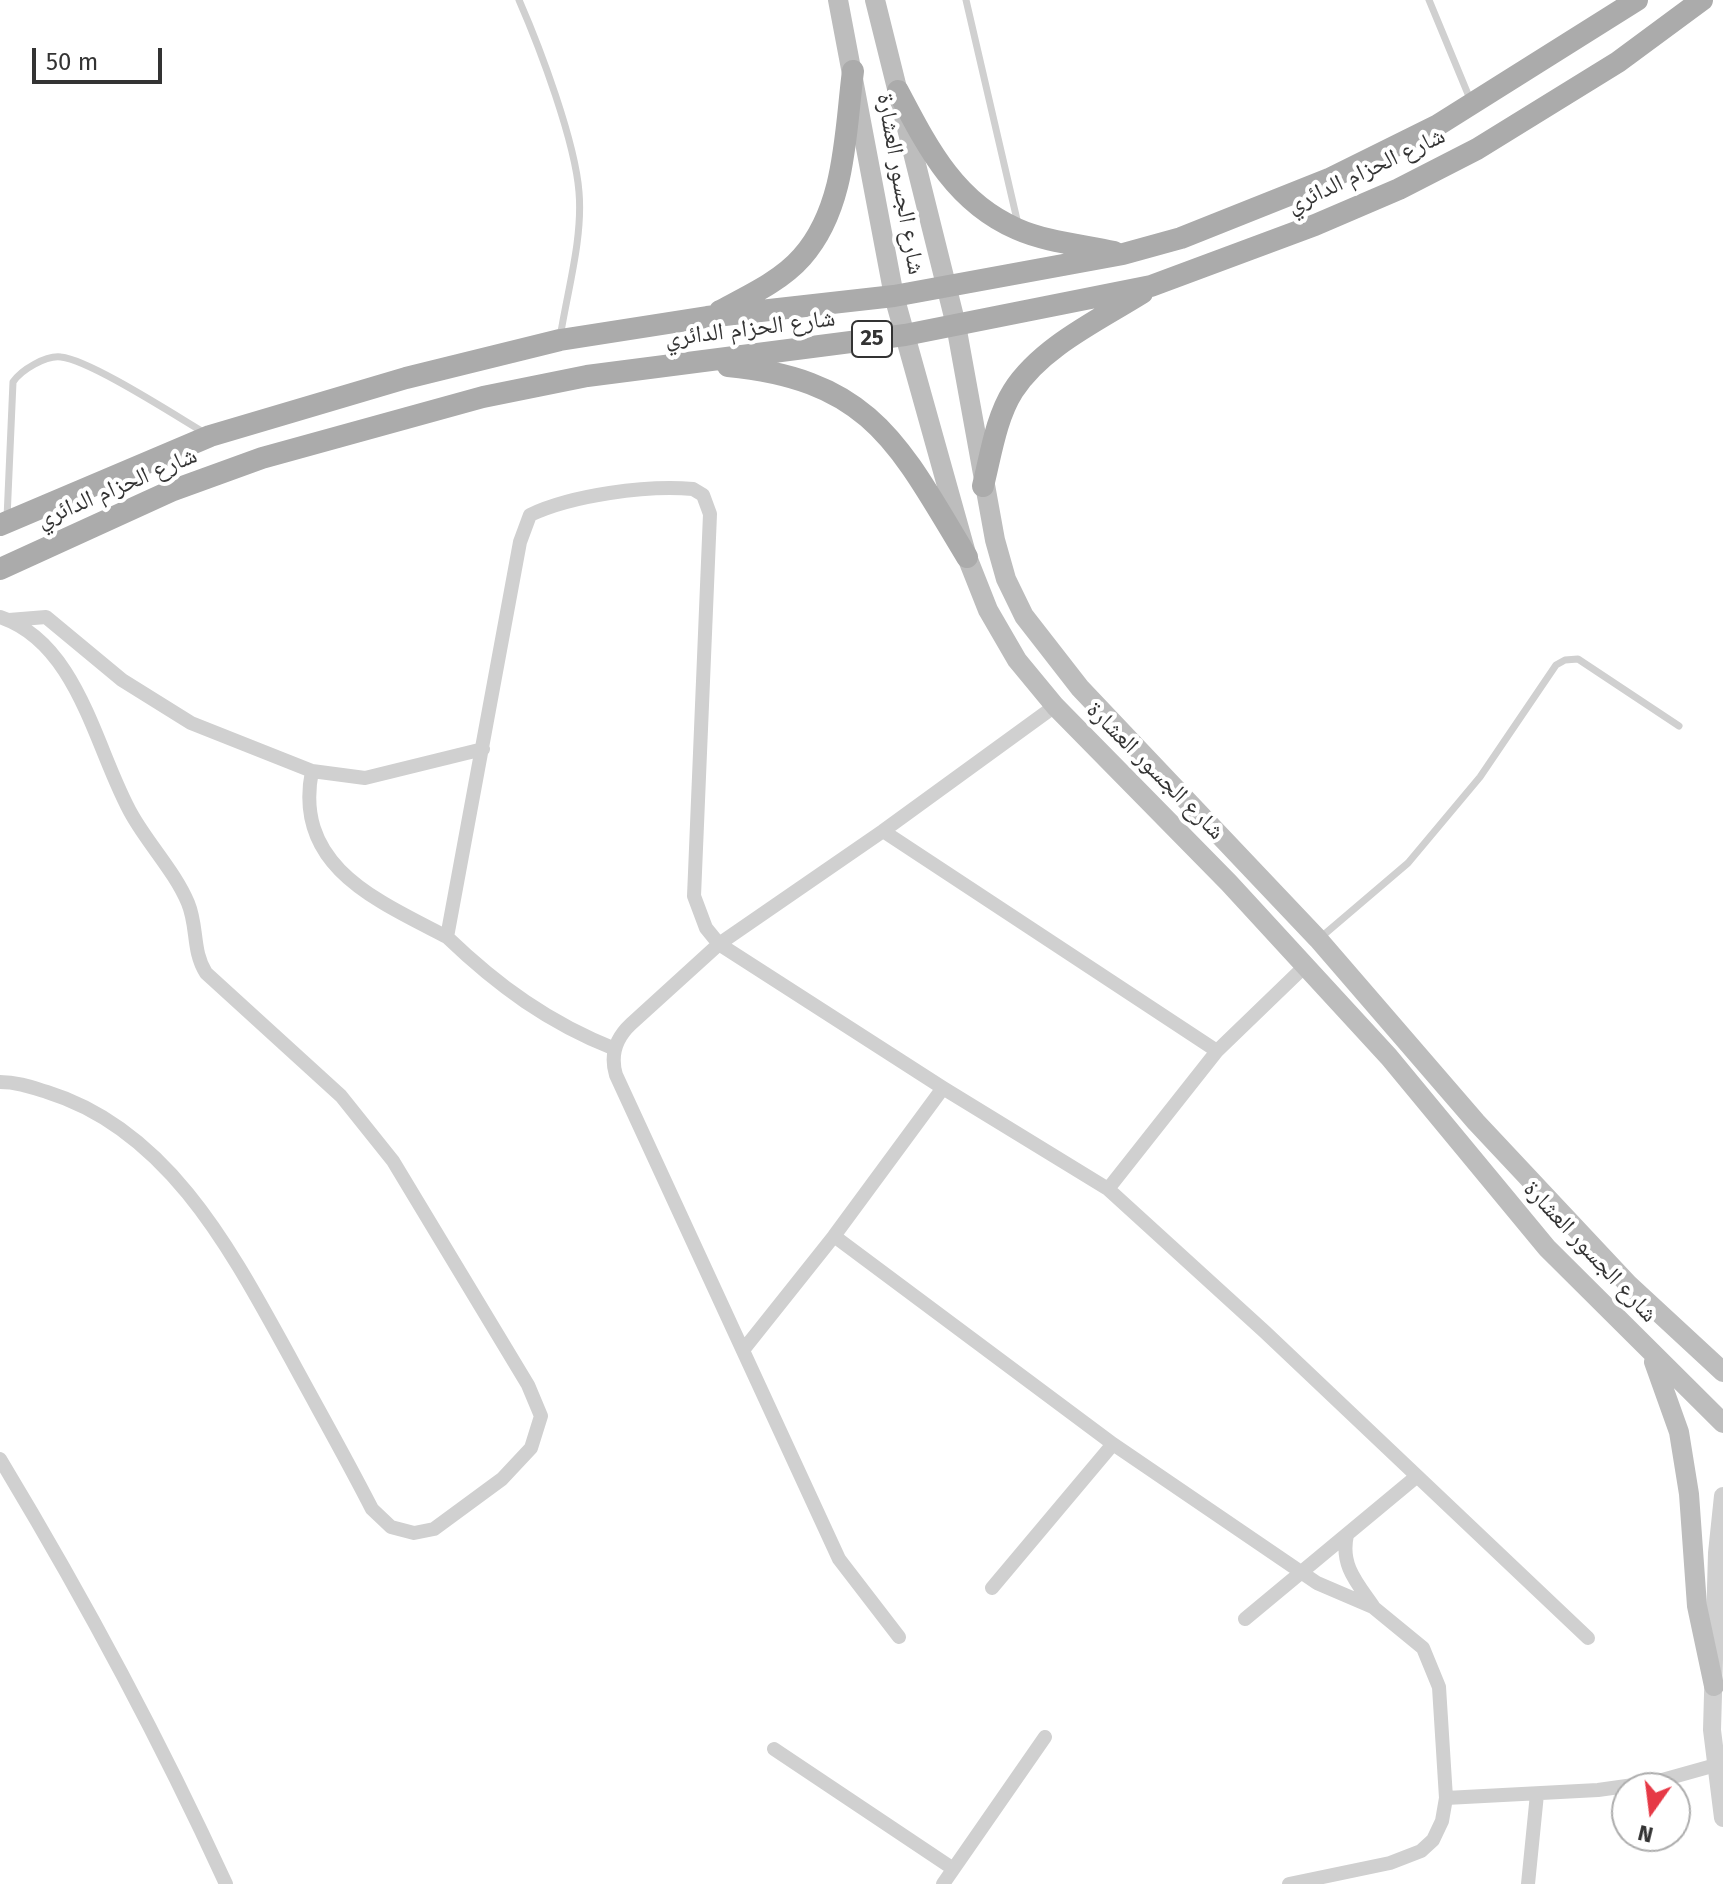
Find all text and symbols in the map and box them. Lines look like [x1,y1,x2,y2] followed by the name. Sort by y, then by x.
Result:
[36,32,166,82] scale bar
[46,48,98,76] text: 50 m
[870,91,930,277] street label: شارع الجسور العشارة
[1282,122,1450,220] street label: شارع الحزام الدائري
[663,304,837,354] street label: شارع الحزام الدائري
[852,321,892,357] road number: 25
[33,441,201,535] street label: شارع الحزام الدائري
[1080,696,1230,846] street label: شارع الجسور العشارة
[1517,1175,1663,1329] street label: شارع الجسور العشارة
[1611,1772,1691,1852] north arrow
[1635,1819,1656,1849] text: N

